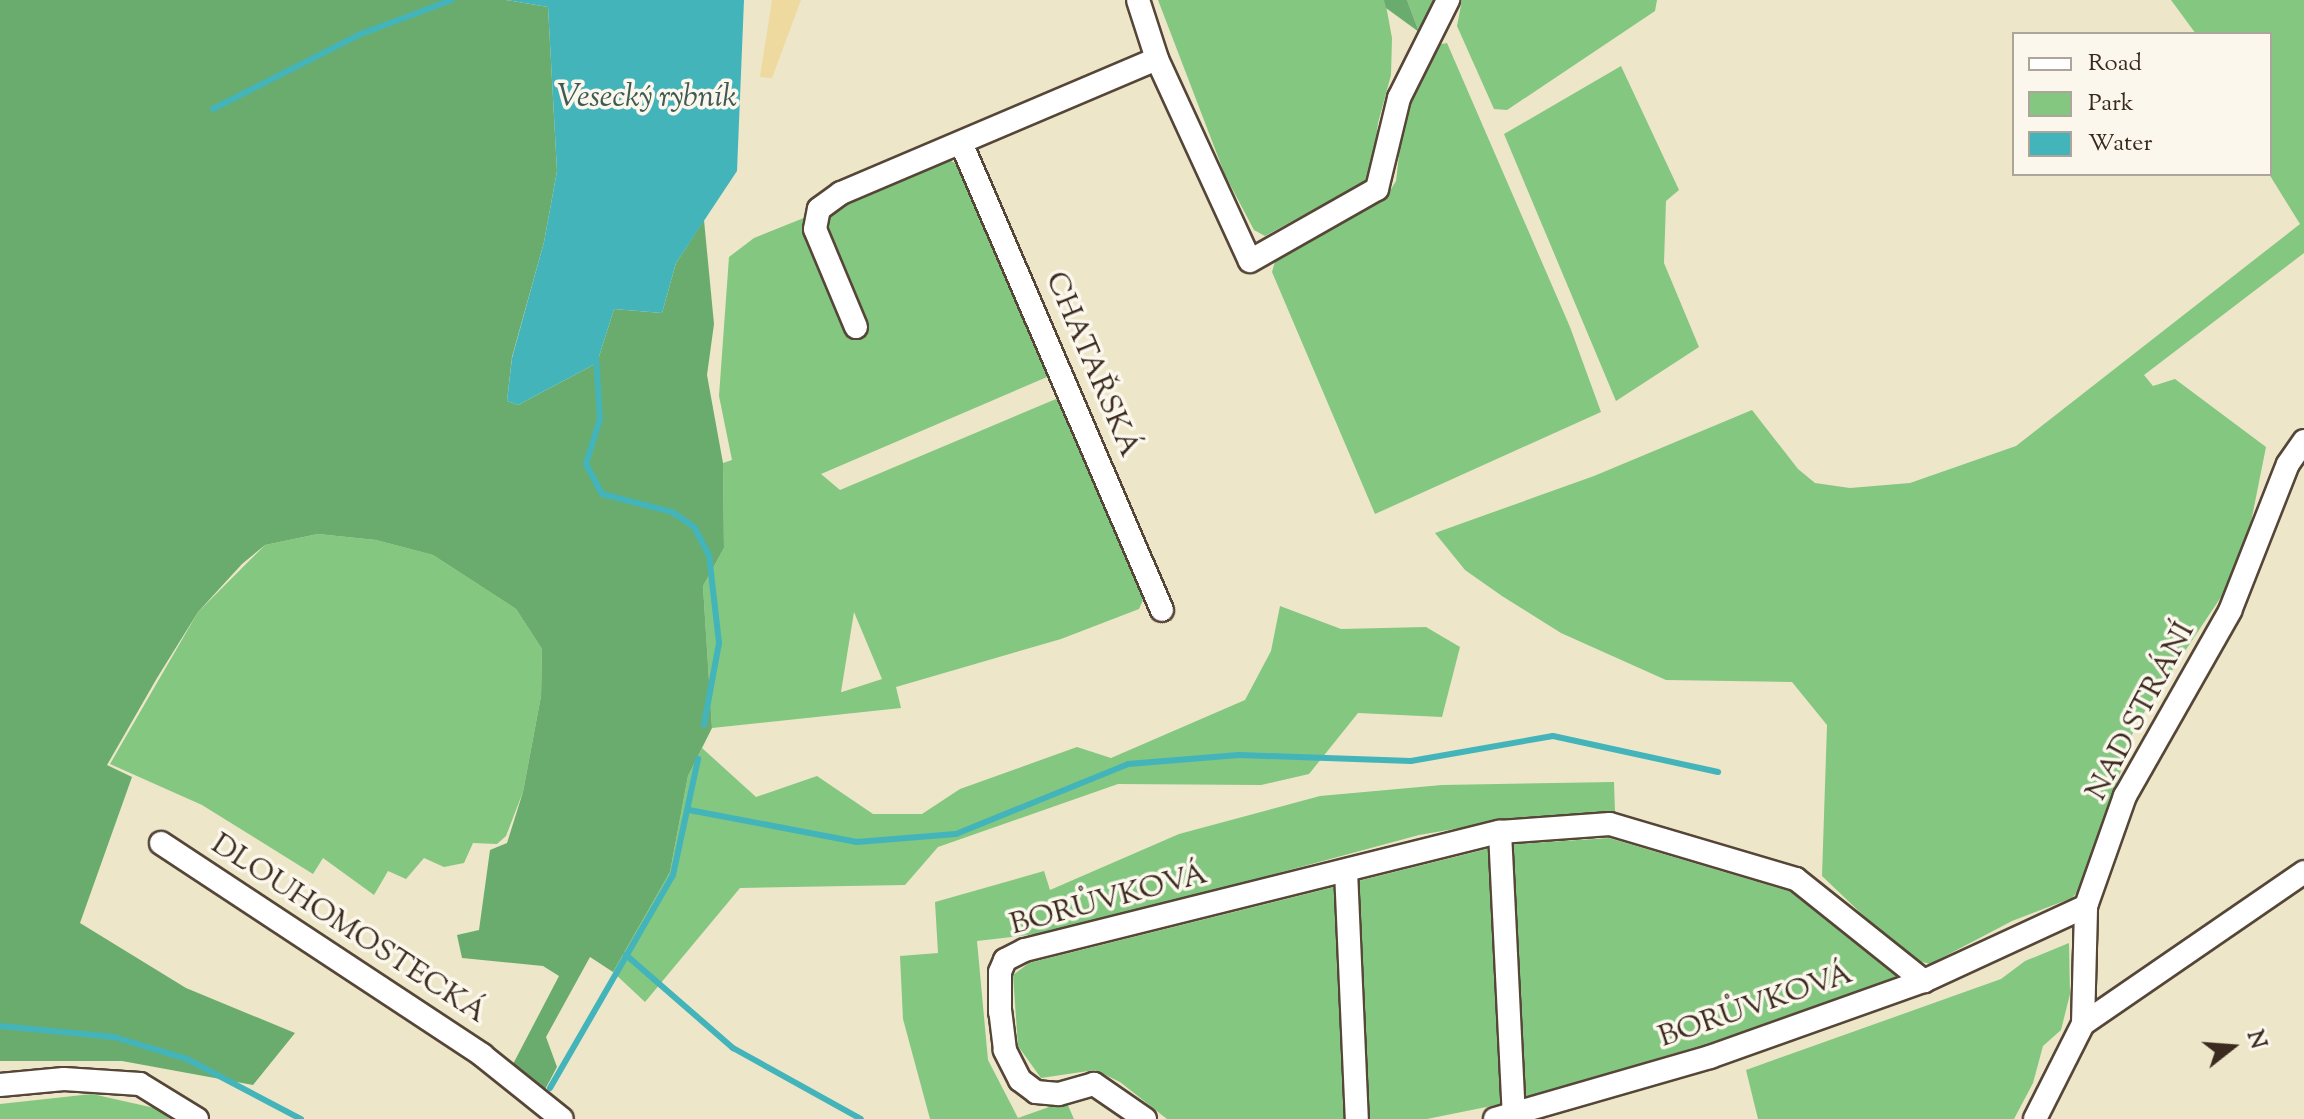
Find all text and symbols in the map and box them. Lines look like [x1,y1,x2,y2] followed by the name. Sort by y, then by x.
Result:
[2012,32,2272,176] legend
[2088,47,2142,81] text: Road
[557,79,737,117] water label: Vesecký rybník
[2088,87,2134,121] text: Park
[2088,127,2152,161] text: Water
[1036,267,1146,463] street label: CHATAŘSKÁ
[2080,617,2204,807] street label: NAD STRÁNÍ
[204,828,492,1032] street label: DLOUHOMOSTECKÁ
[1007,857,1211,945] street label: BORŮVKOVÁ
[1654,957,1858,1057] street label: BORŮVKOVÁ
[2192,1007,2272,1087] north arrow
[2237,1027,2273,1053] text: N

